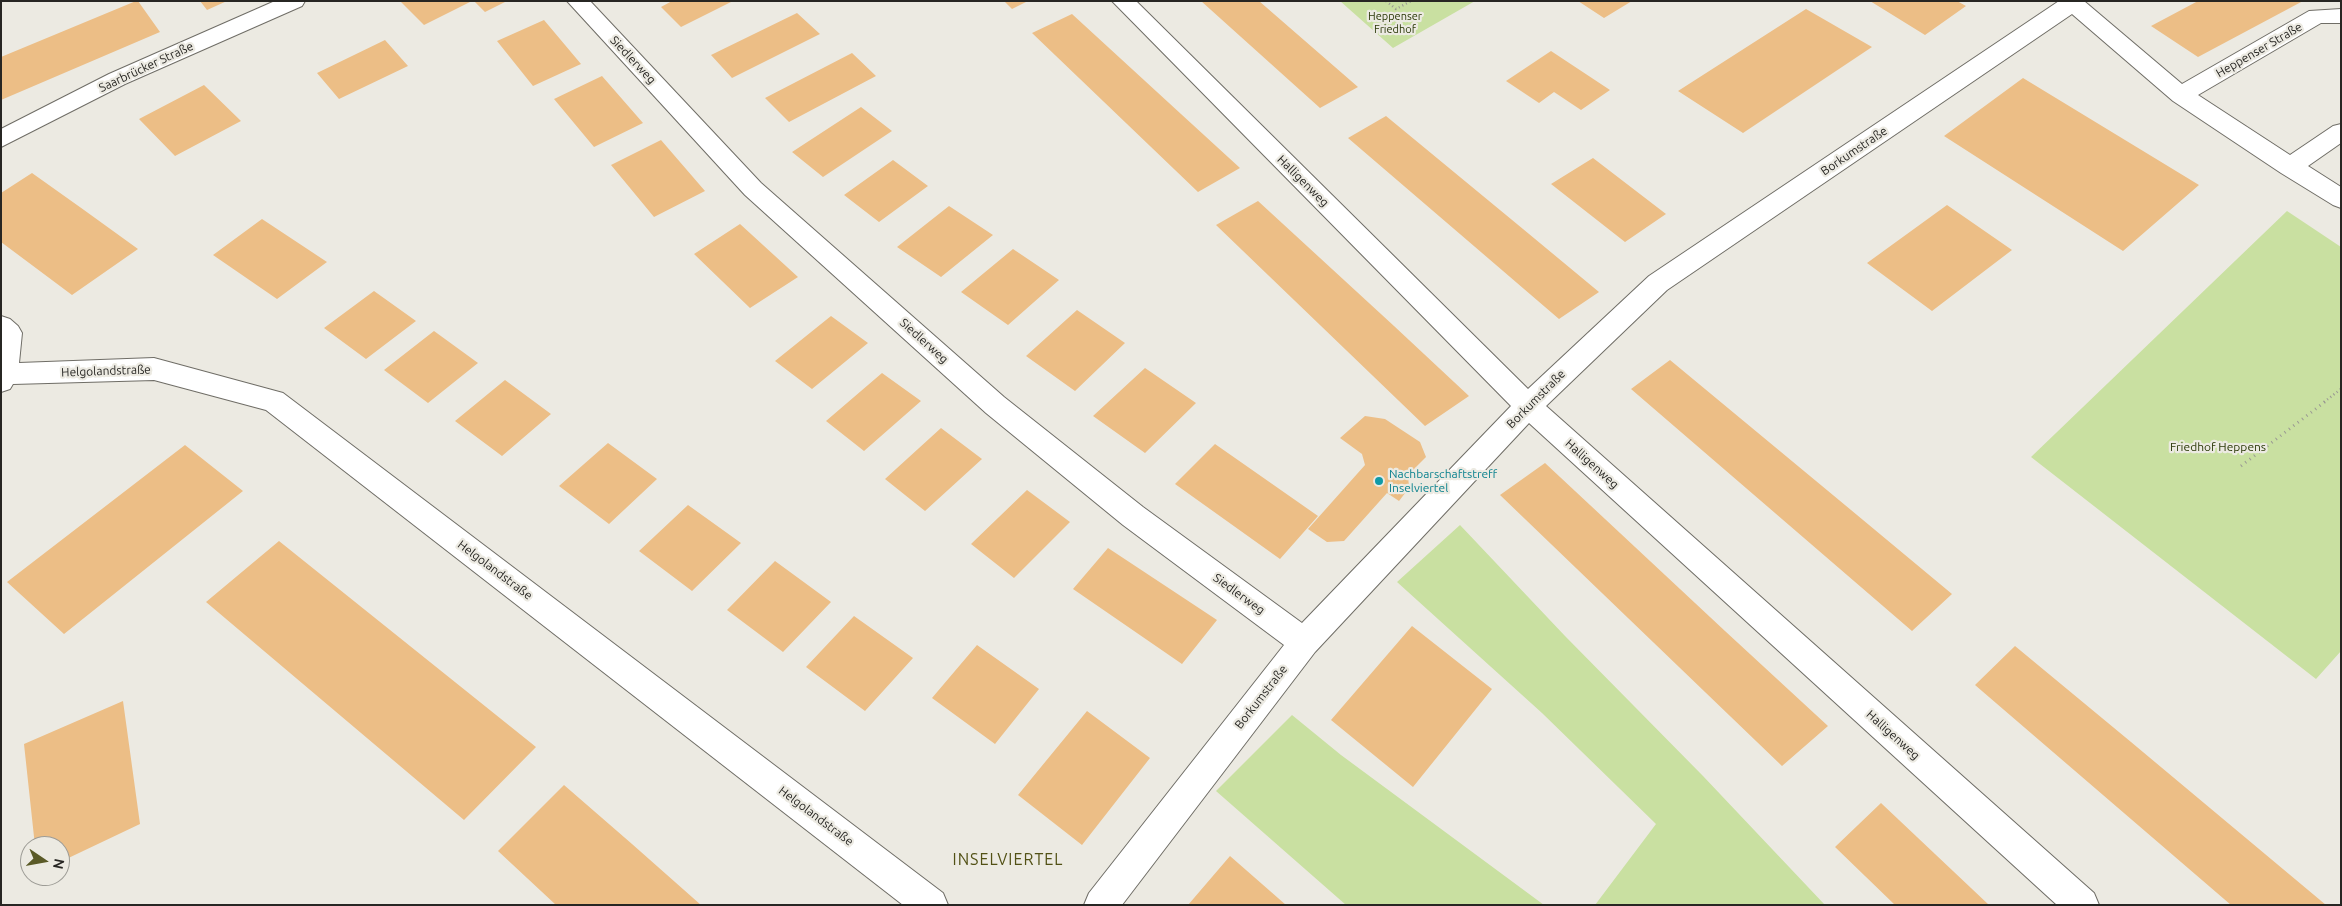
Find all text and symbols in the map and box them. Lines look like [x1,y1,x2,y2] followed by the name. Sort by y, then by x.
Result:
[1368,9,1422,35] park label: Heppenser Friedhof
[2213,19,2305,81] street label: Heppenser Straße
[607,33,659,87] street label: Siedlerweg
[96,39,196,95] street label: Saarbrücker Straße
[1818,124,1890,178] street label: Borkumstraße
[1274,152,1332,210] street label: Halligenweg
[897,315,951,367] street label: Siedlerweg
[61,362,151,380] street label: Helgolandstraße
[1504,367,1568,431] street label: Borkumstraße
[1562,436,1622,492] street label: Halligenweg
[2170,440,2266,454] park label: Friedhof Heppens
[1389,467,1497,495] place label: Nachbarschaftstreff Inselviertel
[1373,475,1385,487] marker: Nachbarschaftstreff Inselviertel
[455,537,535,603] street label: Helgolandstraße
[1210,570,1268,618] street label: Siedlerweg
[1232,662,1290,732] street label: Borkumstraße
[1863,707,1923,763] street label: Halligenweg
[776,783,856,849] street label: Helgolandstraße
[20,836,70,886] north arrow
[951,850,1065,870] district label: INSELVIERTEL
[50,857,68,871] text: N

